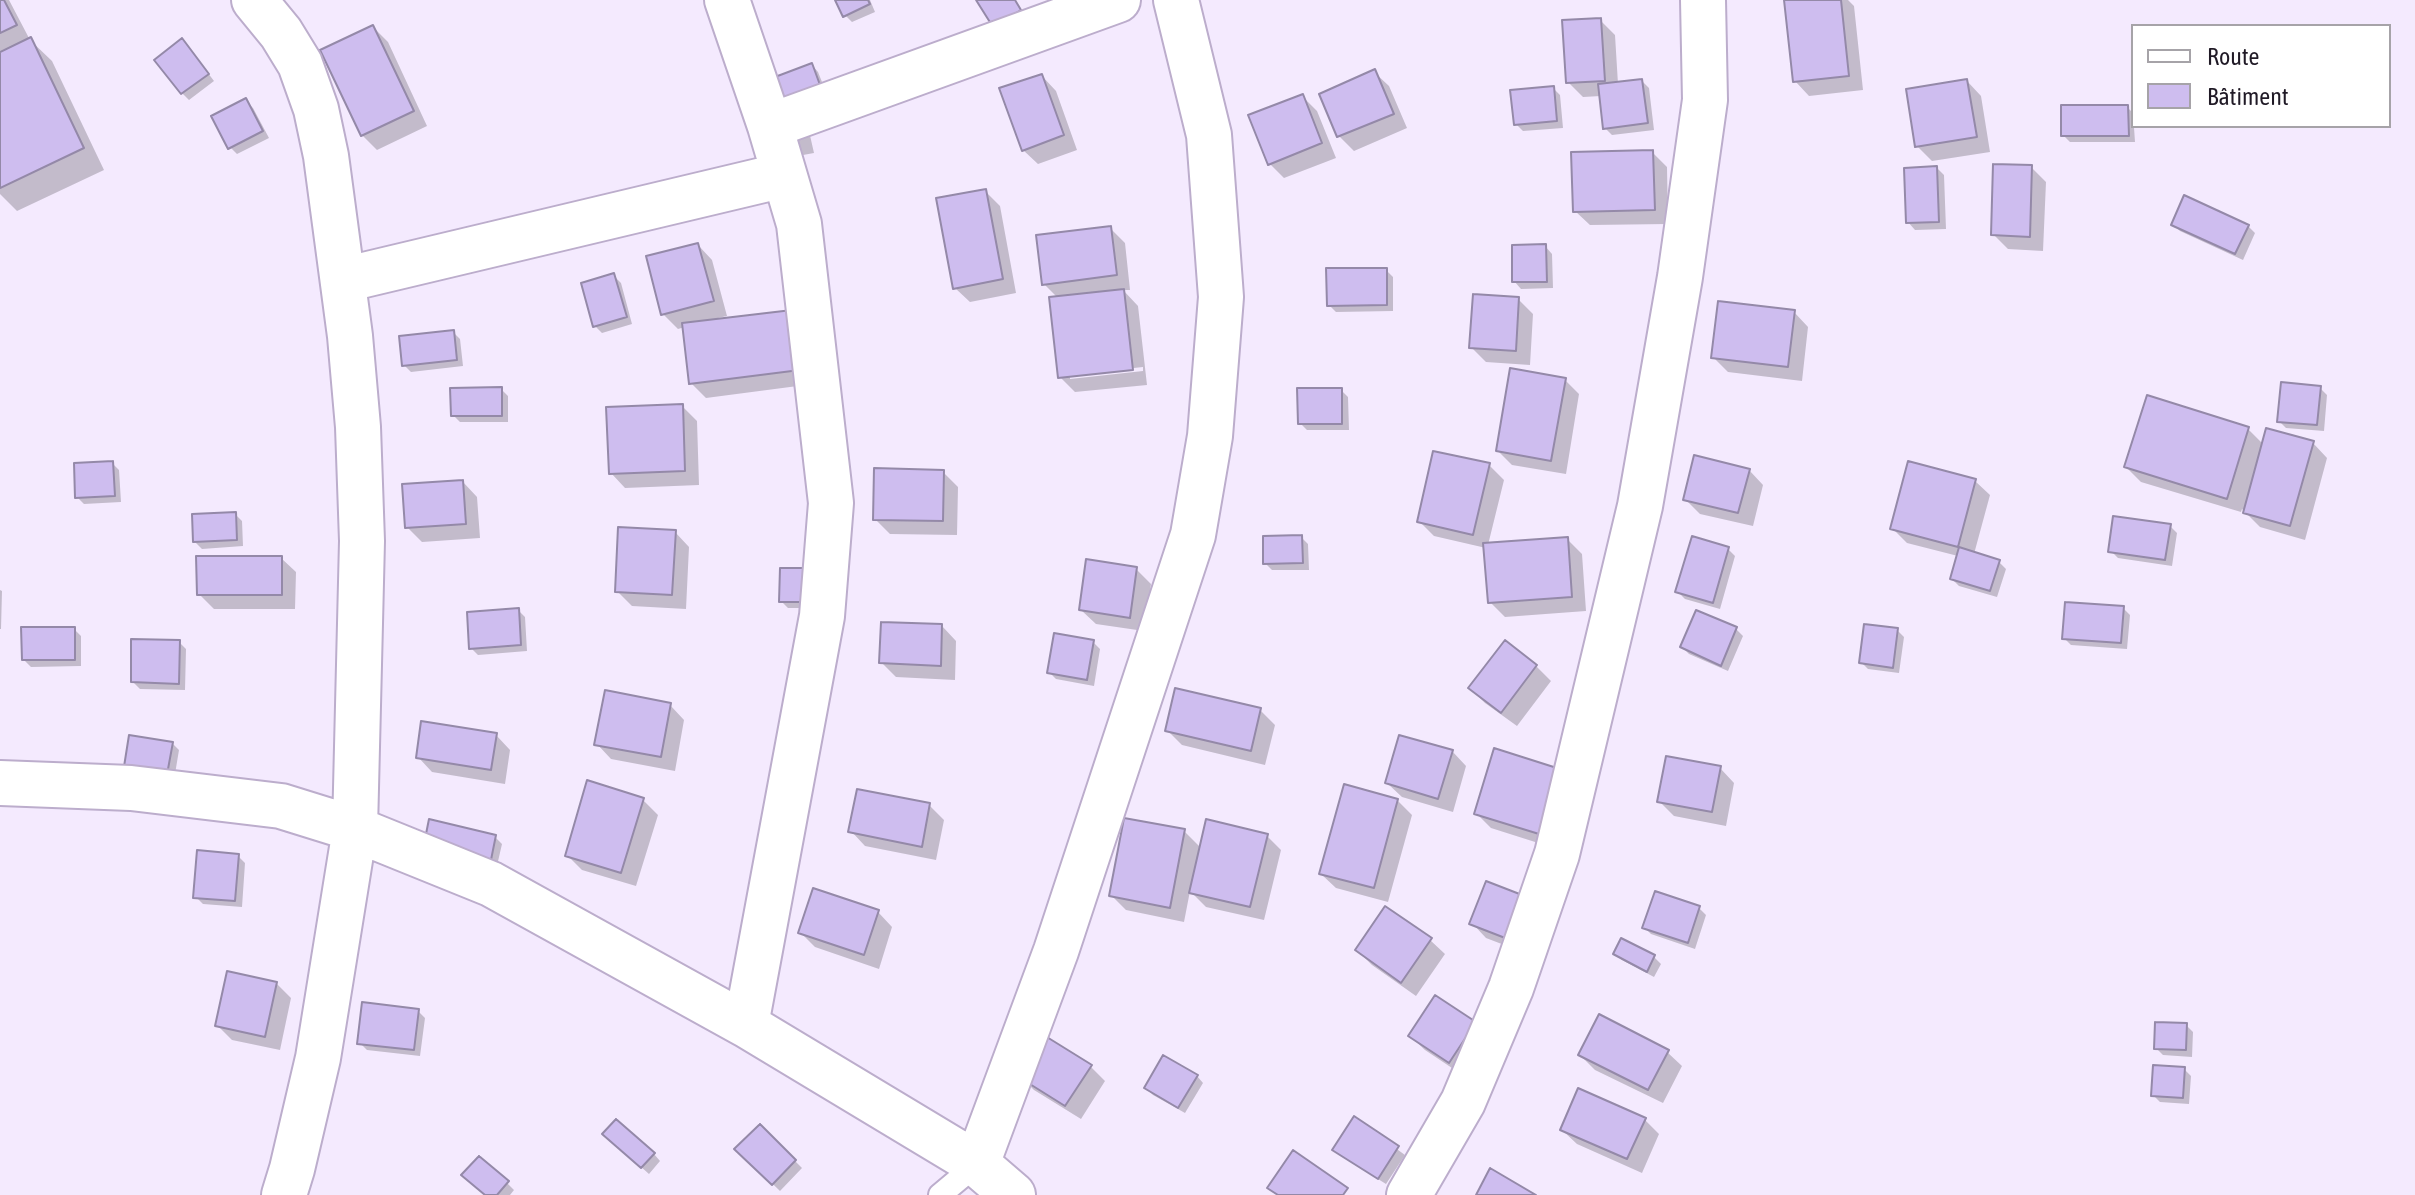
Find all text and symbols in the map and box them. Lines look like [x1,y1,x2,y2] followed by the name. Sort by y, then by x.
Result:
[2131,24,2391,128] legend
[2207,43,2259,70] text: Route
[2207,83,2289,110] text: Bâtiment

